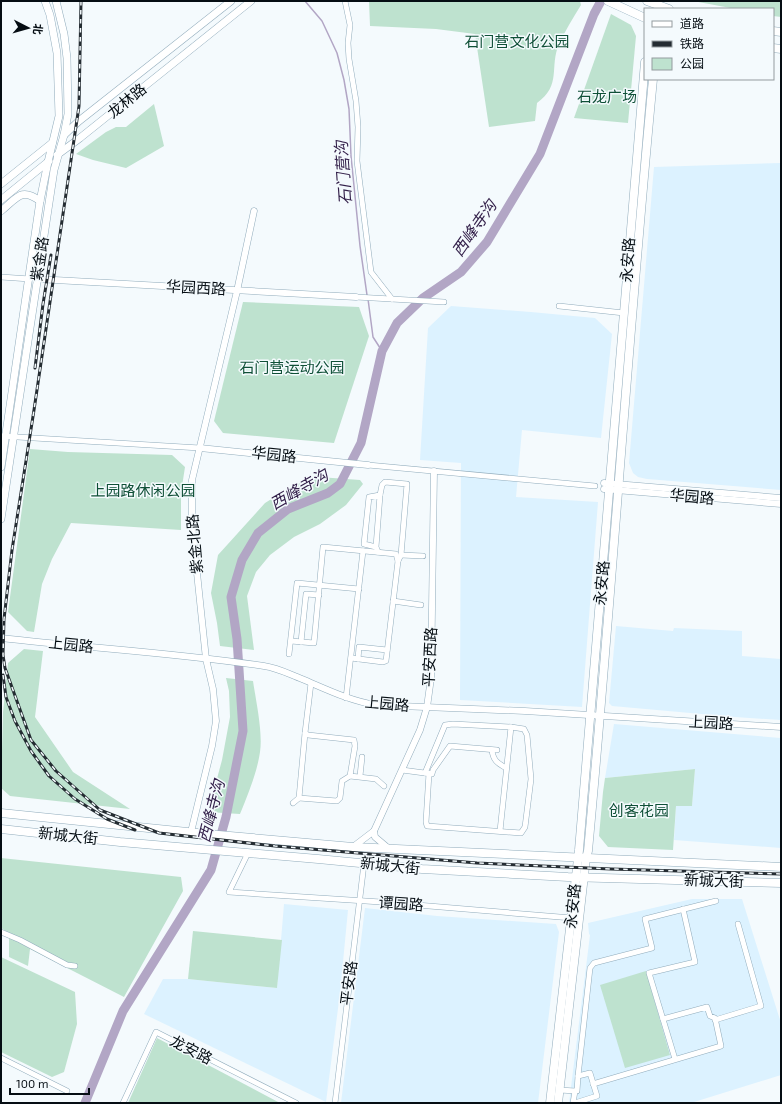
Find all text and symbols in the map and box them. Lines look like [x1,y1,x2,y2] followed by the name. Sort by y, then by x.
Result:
[8,8,48,48] north arrow
[644,8,774,80] legend
[680,16,704,30] text: 道路
[31,23,45,35] text: 北
[464,32,570,50] park label: 石门营文化公园
[680,36,704,50] text: 铁路
[680,56,704,70] text: 公园
[103,79,150,121] street label: 龙林路
[577,87,637,105] park label: 石龙广场
[331,138,354,206] water label: 石门营沟
[447,194,501,259] water label: 西峰寺沟
[27,235,51,282] street label: 紫金路
[616,237,638,283] street label: 永安路
[166,276,226,298] street label: 华园西路
[239,358,345,376] park label: 石门营运动公园
[251,443,297,465] street label: 华园路
[266,463,333,513] water label: 西峰寺沟
[90,481,196,499] park label: 上园路休闲公园
[669,485,715,507] street label: 华园路
[182,513,206,575] street label: 紫金北路
[590,560,612,606] street label: 永安路
[418,627,440,687] street label: 平安西路
[48,633,94,655] street label: 上园路
[364,692,410,714] street label: 上园路
[688,712,734,732] street label: 上园路
[194,776,228,844] water label: 西峰寺沟
[609,801,669,819] park label: 创客花园
[37,823,99,847] street label: 新城大街
[359,853,421,877] street label: 新城大街
[684,870,744,890] street label: 新城大街
[561,883,583,929] street label: 永安路
[378,892,424,914] street label: 谭园路
[336,959,360,1006] street label: 平安路
[167,1031,216,1067] street label: 龙安路
[10,1070,89,1096] scale bar
[16,1076,48,1090] text: 100 m

